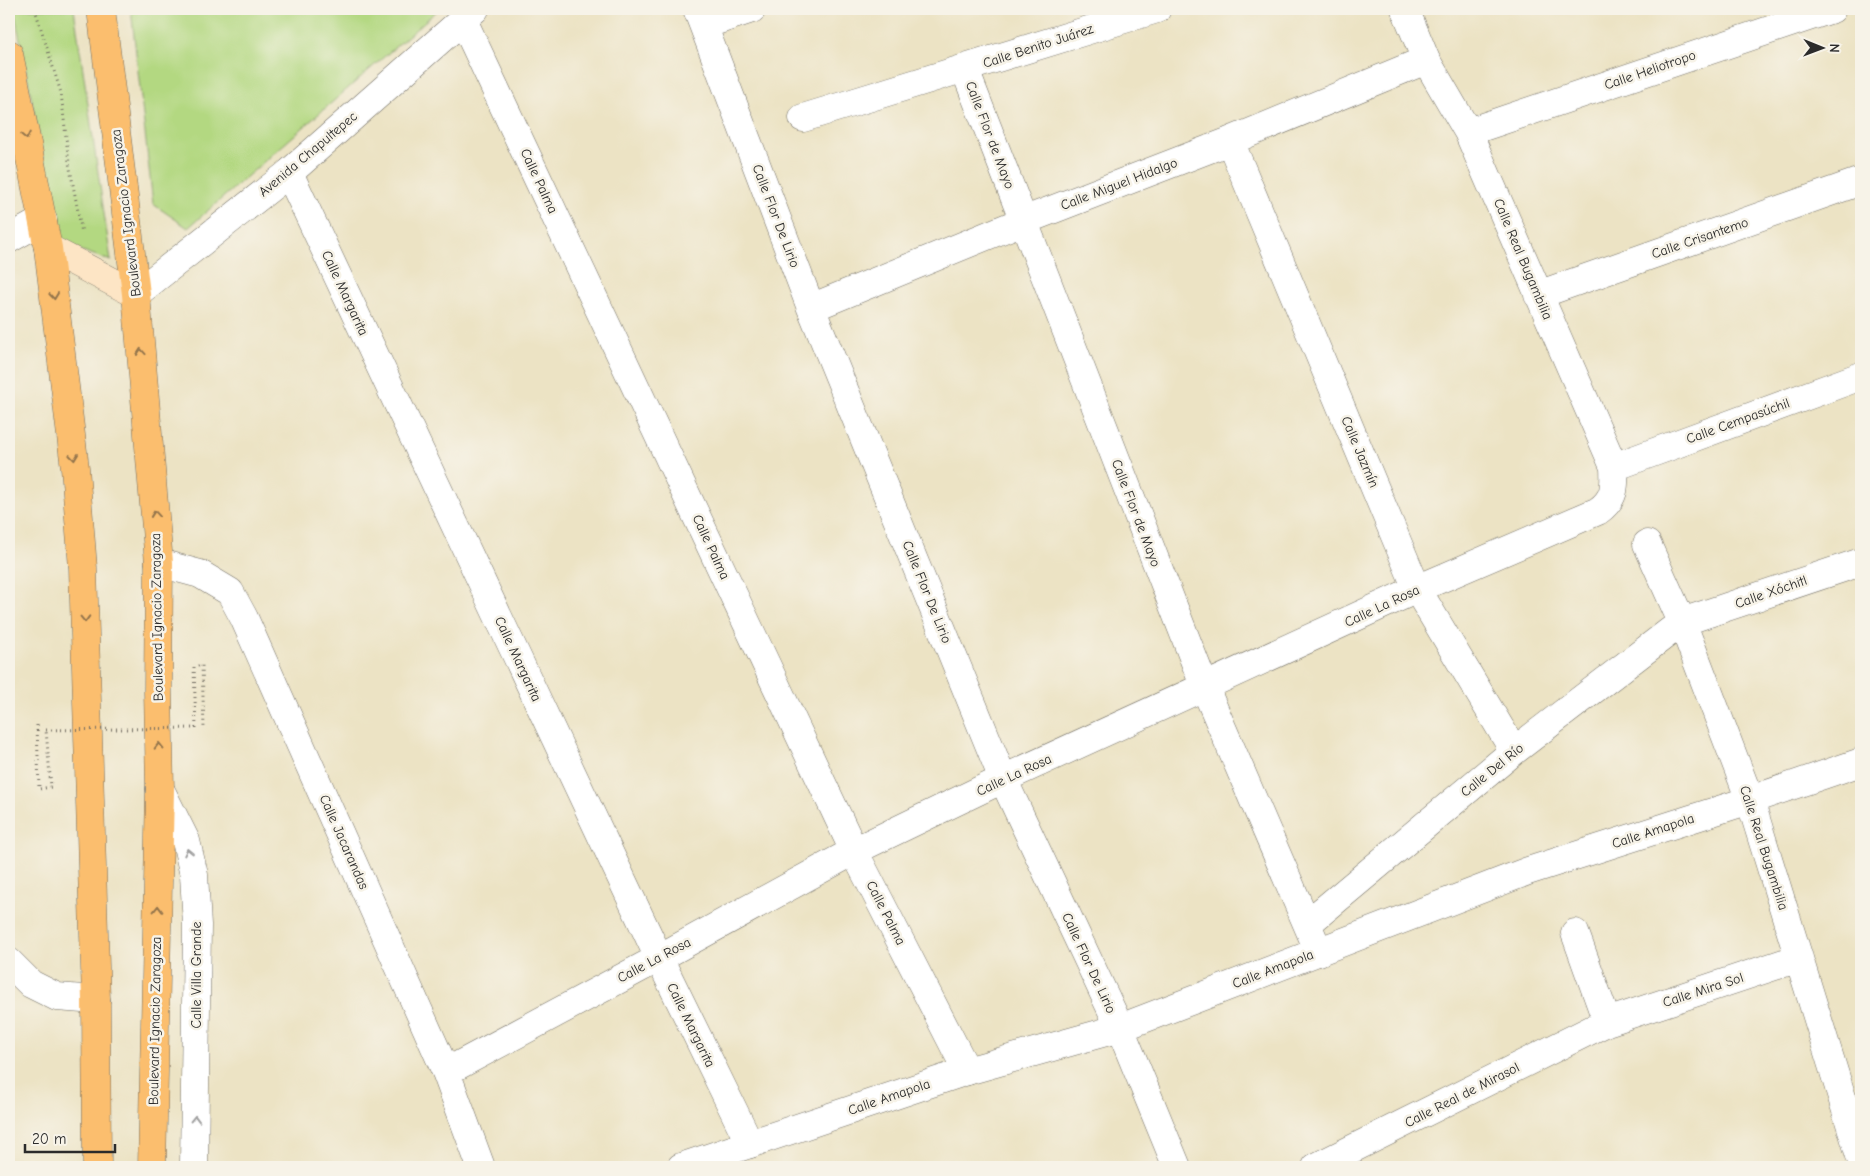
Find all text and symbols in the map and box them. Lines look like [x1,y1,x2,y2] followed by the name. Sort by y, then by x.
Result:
[981,20,1095,72] street label: Calle Benito Juárez
[1798,22,1848,72] north arrow
[1826,44,1843,53] text: N
[1602,46,1698,94] street label: Calle Heliotropo
[962,79,1018,191] street label: Calle Flor de Mayo
[255,108,361,200] street label: Avenida Chapultepec
[107,128,145,298] street label: Boulevard Ignacio Zaragoza
[20,131,31,140] one-way arrow
[517,146,561,216] street label: Calle Palma
[1058,154,1180,214] street label: Calle Miguel Hidalgo
[748,162,804,270] street label: Calle Flor De Lirio
[1490,196,1556,322] street label: Calle Real Bugambilia
[1649,213,1751,263] street label: Calle Crisantemo
[318,248,372,338] street label: Calle Margarita
[48,292,59,300] one-way arrow
[136,348,147,356] one-way arrow
[1684,394,1792,448] street label: Calle Cempasúchil
[1337,414,1383,490] street label: Calle Jazmín
[68,453,79,461] one-way arrow
[1108,457,1164,569] street label: Calle Flor de Mayo
[149,510,160,518] one-way arrow
[689,512,733,582] street label: Calle Palma
[147,533,167,701] street label: Boulevard Ignacio Zaragoza
[899,538,955,646] street label: Calle Flor De Lirio
[1733,572,1809,612] street label: Calle Xóchitl
[1342,581,1422,631] street label: Calle La Rosa
[491,614,545,704] street label: Calle Margarita
[80,616,90,623] one-way arrow
[1457,739,1527,801] street label: Calle Del Río
[154,742,164,750] one-way arrow
[974,750,1054,800] street label: Calle La Rosa
[1736,784,1792,912] street label: Calle Real Bugambilia
[315,792,373,892] street label: Calle Jacarandas
[1610,810,1696,852] street label: Calle Amapola
[183,847,194,856] one-way arrow
[863,878,909,948] street label: Calle Palma
[152,904,163,912] one-way arrow
[1058,910,1120,1016] street label: Calle Flor De Lirio
[188,921,205,1029] street label: Calle Villa Grande
[614,934,694,986] street label: Calle La Rosa
[145,937,165,1105] street label: Boulevard Ignacio Zaragoza
[1230,946,1316,992] street label: Calle Amapola
[1660,969,1746,1011] street label: Calle Mira Sol
[663,980,719,1070] street label: Calle Margarita
[1402,1059,1522,1131] street label: Calle Real de Mirasol
[846,1075,932,1119] street label: Calle Amapola
[189,1114,200,1122] one-way arrow
[25,1121,115,1153] scale bar
[32,1130,66,1148] text: 20 m

